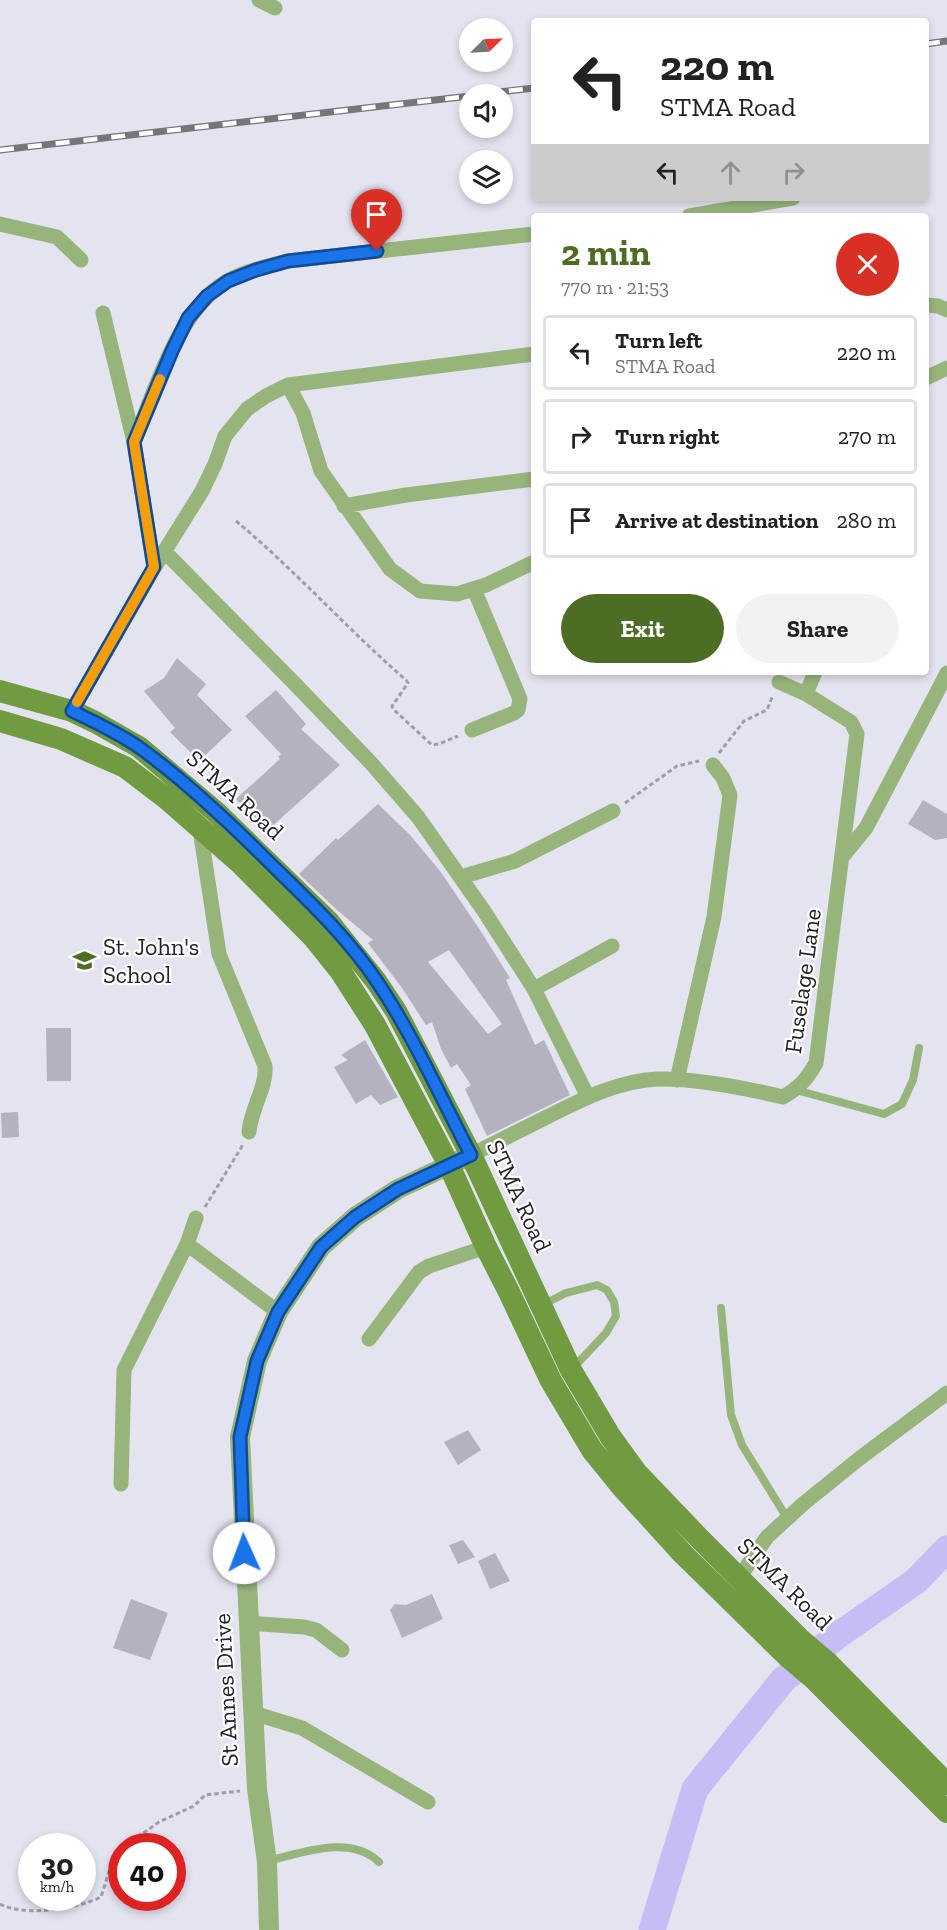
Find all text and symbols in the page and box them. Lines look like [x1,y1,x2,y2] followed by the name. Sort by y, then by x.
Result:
[459,18,513,72] north arrow
[459,18,513,204] map controls
[660,40,774,91] text: 220 m
[561,42,639,120] icon: left
[459,84,513,138] button: sound
[660,91,796,123] text: STMA Road
[459,150,513,204] button: layers
[651,156,684,189] icon: left
[714,156,747,189] icon: ahead
[777,156,810,189] icon: right
[351,189,402,251] pin
[360,198,393,231] icon: arrive
[561,231,651,274] text: 2 min
[836,233,899,296] button: close
[561,275,669,299] text: 770 m · 21:53
[615,327,702,354] text: Turn left
[564,336,597,369] icon: left
[837,339,896,366] text: 220 m
[615,354,716,378] text: STMA Road
[564,420,597,453] icon: right
[615,423,719,450] text: Turn right
[838,423,896,450] text: 270 m
[564,504,597,537] icon: arrive
[615,507,818,534] text: Arrive at destination
[836,507,896,534] text: 280 m
[561,594,724,663] button: Exit
[736,594,899,663] button: Share
[181,743,290,846] street label: STMA Road
[778,907,827,1055] street label: Fuselage Lane
[103,932,199,989] place label: St. John's School
[72,948,98,974] school or university icon: St. John's School
[481,1135,558,1257] street label: STMA Road
[212,1521,276,1585] position arrow
[732,1531,839,1636] street label: STMA Road
[207,1613,244,1767] street label: St Annes Drive
[108,1833,186,1911] speed limit sign: 40
[40,1847,74,1883] text: 30
[40,1878,74,1896] text: km/h

